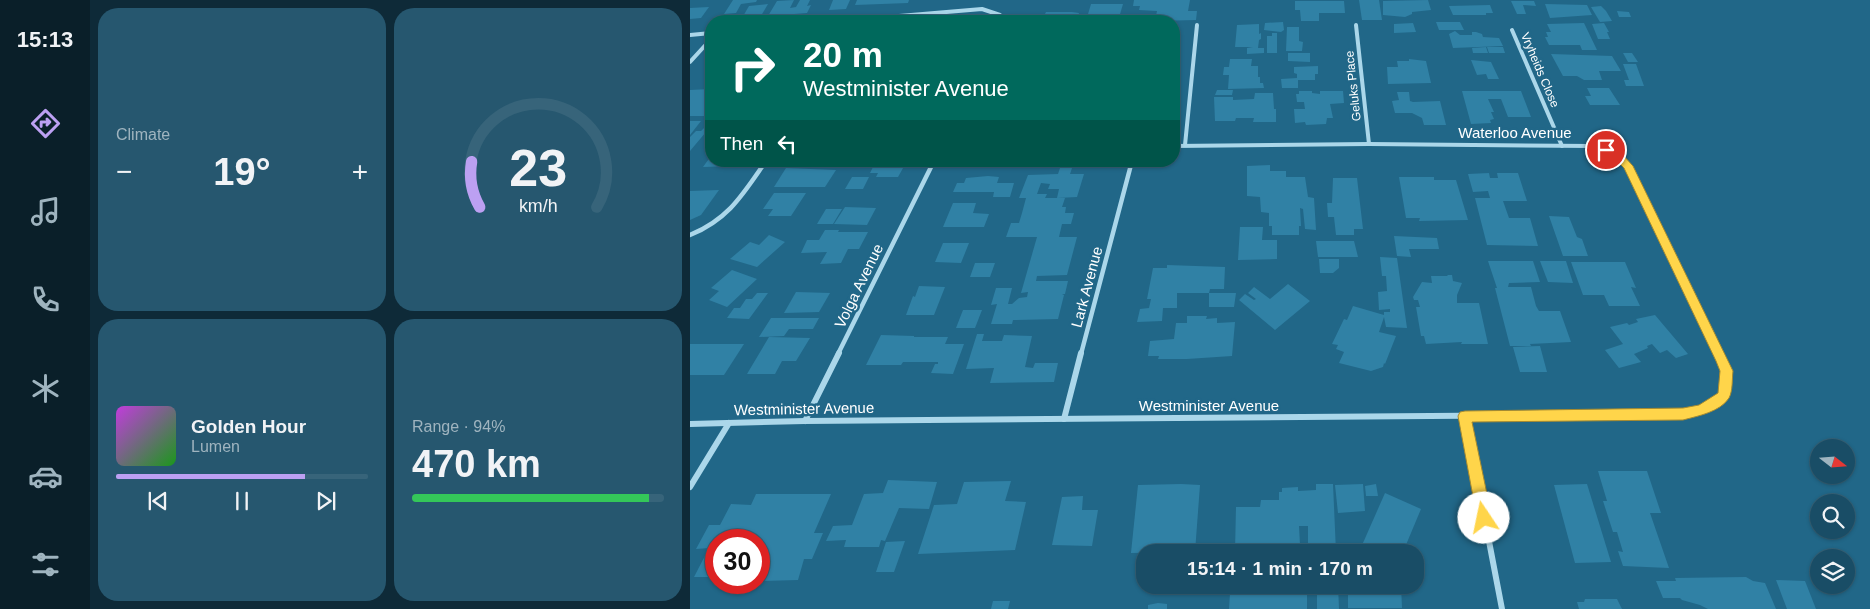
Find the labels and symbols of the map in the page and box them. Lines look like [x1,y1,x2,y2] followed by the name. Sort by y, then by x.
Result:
[1518,30,1562,110] street label: Vryheids Close
[1342,50,1364,122] street label: Geluks Place
[1458,124,1572,141] street label: Waterloo Avenue
[1585,129,1627,171] pin
[831,241,886,331] street label: Volga Avenue
[1068,245,1105,329] street label: Lark Avenue
[1139,397,1279,414] street label: Westminister Avenue
[734,399,874,418] street label: Westminister Avenue
[1810,439,1855,484] north arrow
[1457,491,1509,543] position arrow
[705,529,770,594] speed limit sign: 30

